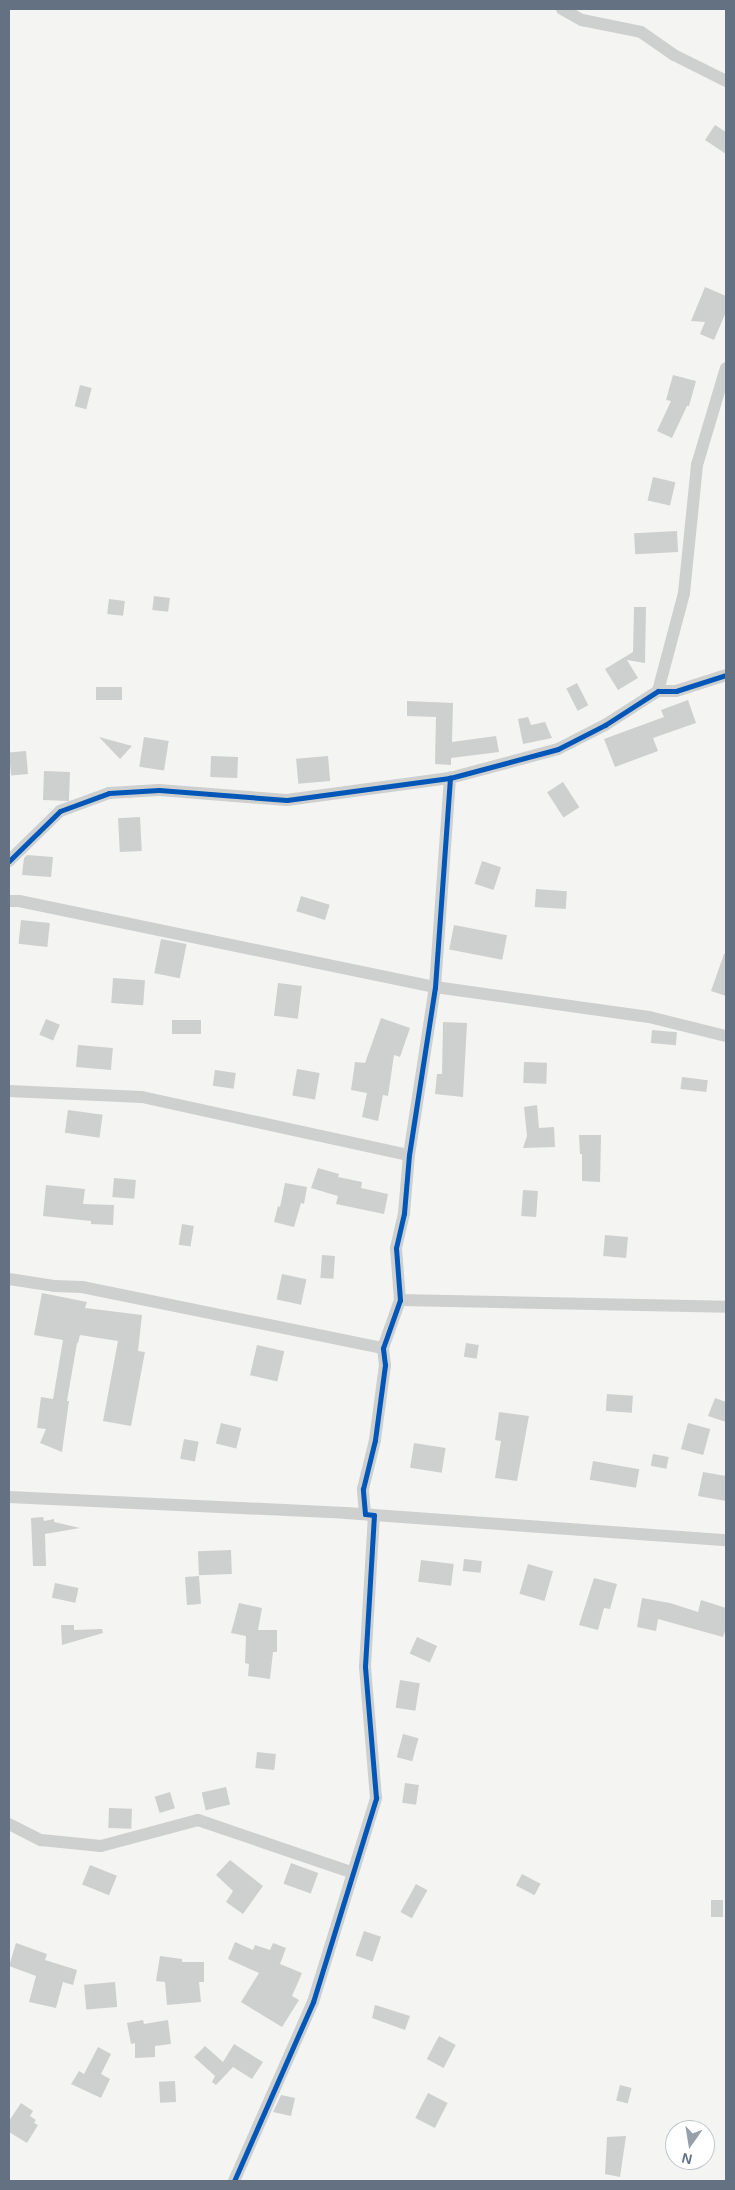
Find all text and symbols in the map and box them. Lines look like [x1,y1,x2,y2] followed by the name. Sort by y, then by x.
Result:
[665,2120,715,2170] north arrow
[680,2150,694,2168] text: N

